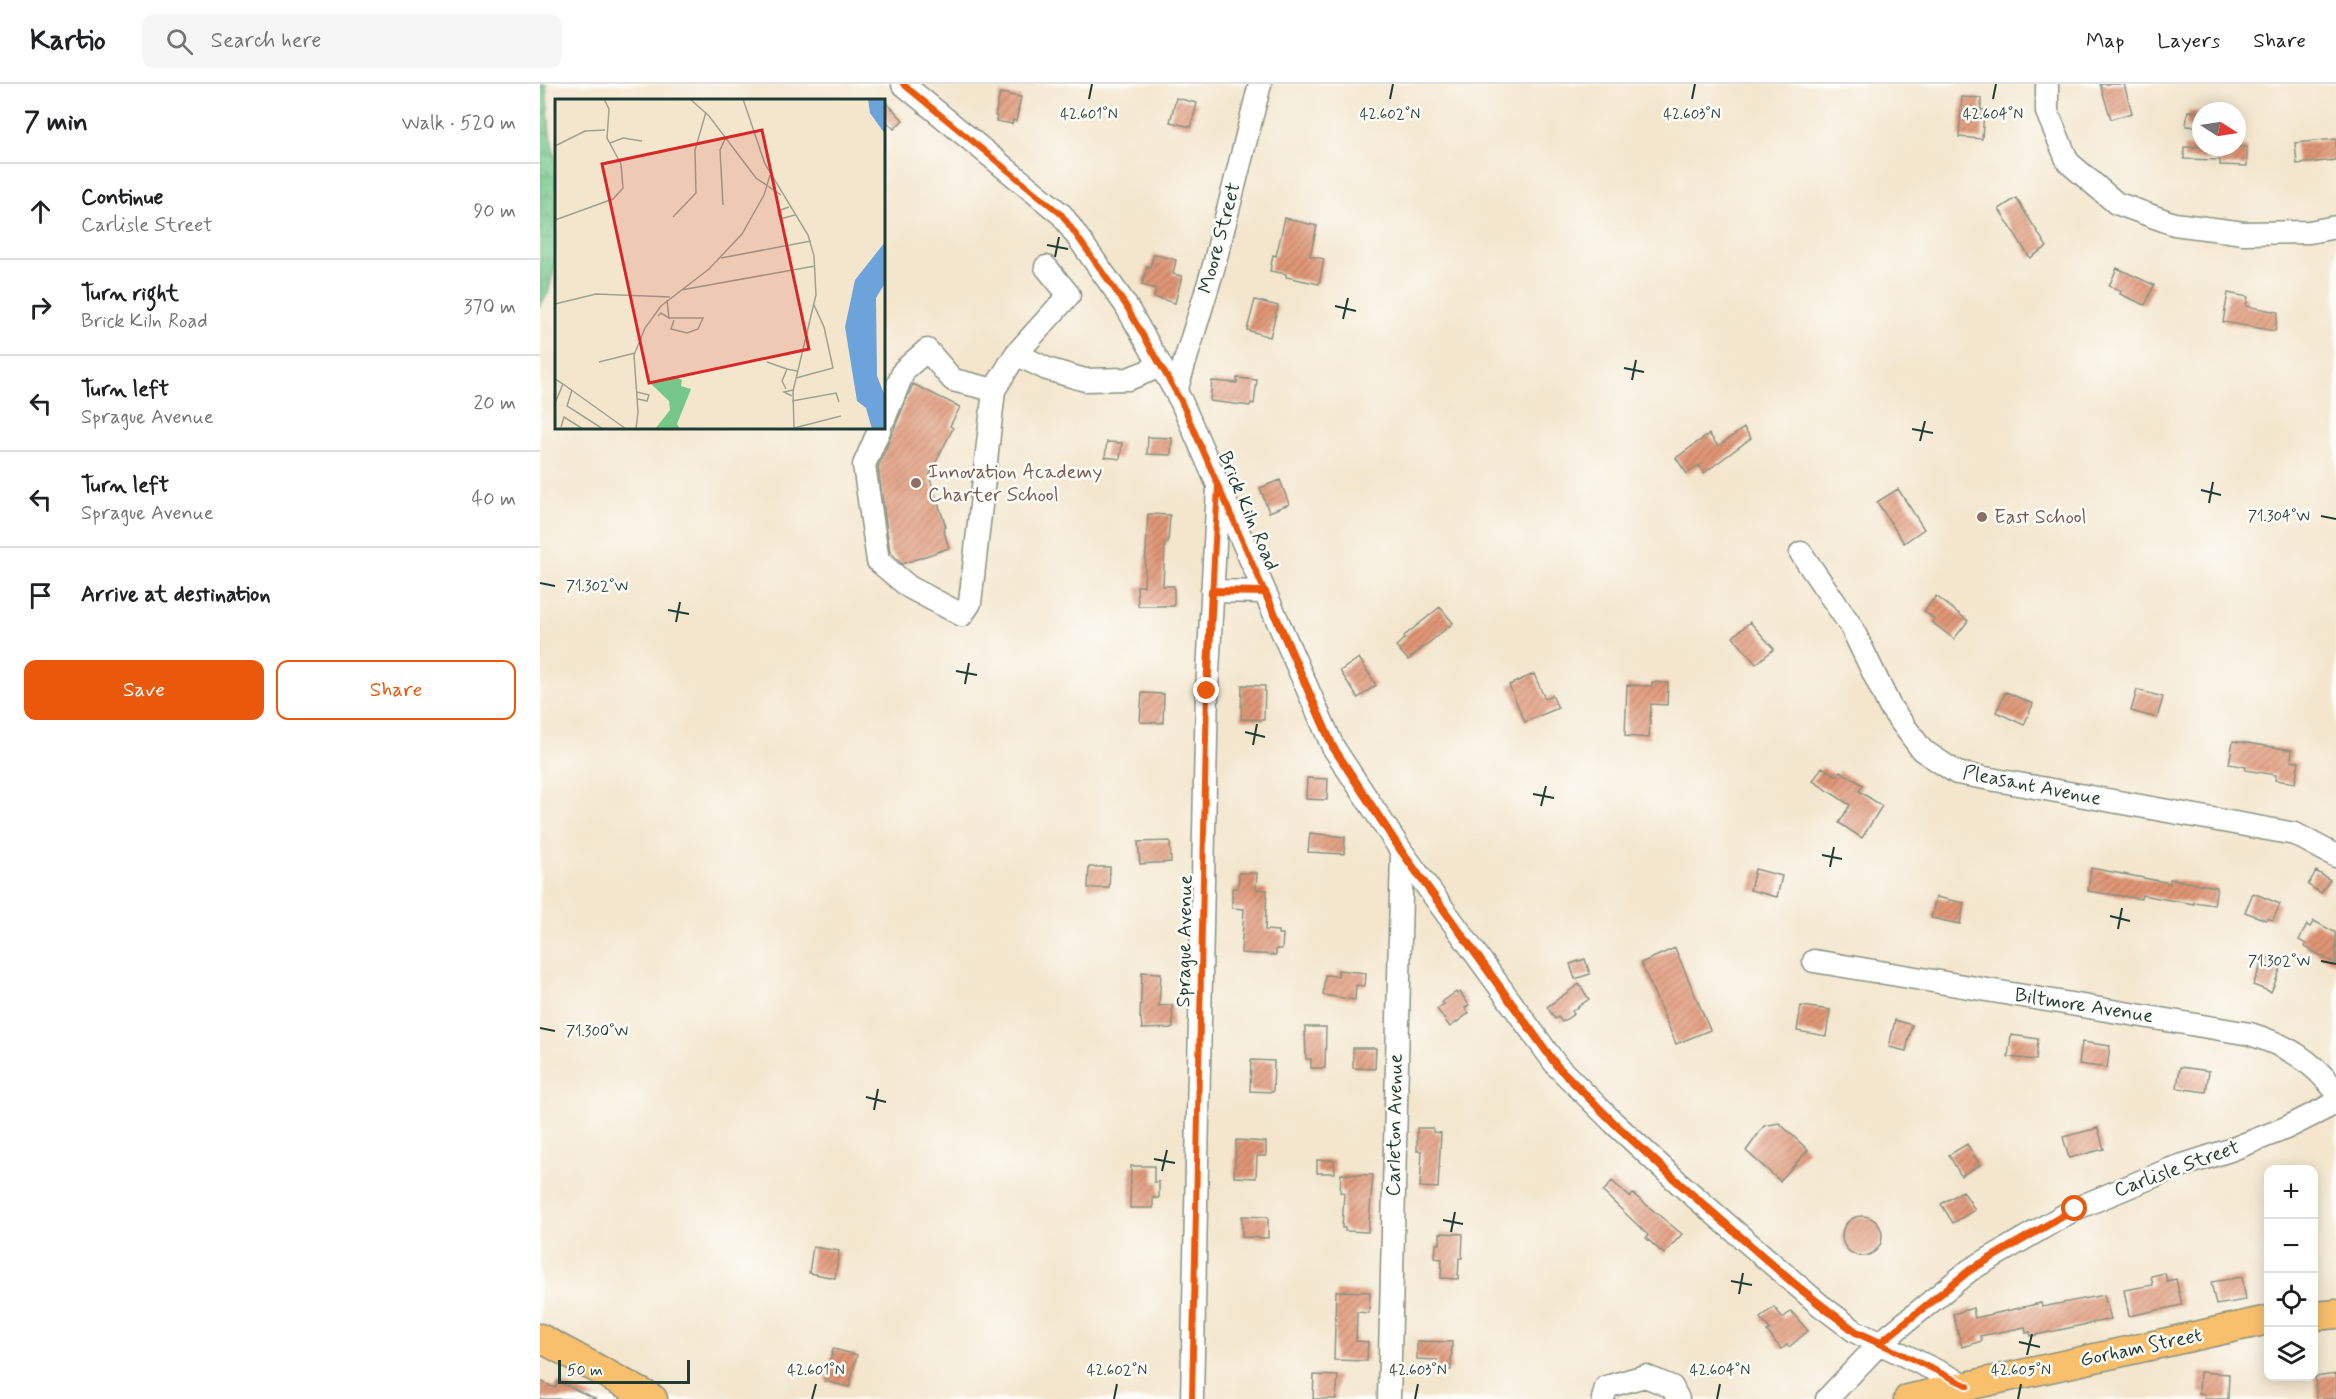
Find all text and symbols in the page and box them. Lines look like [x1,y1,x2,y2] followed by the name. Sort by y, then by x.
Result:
[142,14,562,68] search box
[30,23,106,60] text: Kartio
[163,25,196,58] icon: search
[211,27,322,55] text: Search here
[2086,27,2124,55] text: Map
[2157,27,2220,55] text: Layers
[2253,27,2306,55] text: Share
[555,99,885,429] inset map
[2192,102,2246,156] north arrow
[1060,105,1118,125] text: 42.601°N
[1360,105,1420,125] text: 42.602°N
[1663,105,1721,125] text: 42.603°N
[1963,105,2023,125] text: 42.604°N
[24,106,88,140] text: 7 min
[402,110,516,137] text: Walk · 520 m
[1192,180,1248,296] street label: Moore Street
[81,184,163,212] text: Continue
[24,195,57,228] icon: ahead
[473,198,516,225] text: 90 m
[81,212,213,239] text: Carlisle Street
[81,280,179,308] text: Turn right
[24,291,57,324] icon: right
[464,294,516,321] text: 370 m
[81,308,208,335] text: Brick Kiln Road
[81,376,169,404] text: Turn left
[24,387,57,420] icon: left
[473,390,516,417] text: 20 m
[81,404,214,431] text: Sprague Avenue
[1211,447,1285,575] street label: Brick Kiln Road
[928,459,1103,509] place label: Innovation Academy Charter School
[81,472,169,500] text: Turn left
[909,476,923,490] marker: Innovation Academy Charter School
[24,483,57,516] icon: left
[472,486,516,513] text: 40 m
[81,500,214,527] text: Sprague Avenue
[1994,504,2087,531] place label: East School
[2248,507,2310,527] text: 71.304°W
[1975,510,1989,524] marker: East School
[566,577,628,597] text: 71.302°W
[24,579,57,612] icon: arrive
[81,581,271,609] text: Arrive at destination
[24,660,264,720] button: Save
[276,660,516,720] button: Share
[1193,677,1219,703] route end
[1960,759,2104,813] street label: Pleasant Avenue
[1170,874,1200,1008] street label: Sprague Avenue
[2248,952,2310,972] text: 71.302°W
[2013,982,2155,1030] street label: Biltmore Avenue
[566,1022,628,1042] text: 71.300°W
[1380,1053,1410,1197] street label: Carleton Avenue
[2111,1134,2243,1204] street label: Carlisle Street
[2264,1165,2318,1381] map controls
[2264,1165,2318,1219] button: +
[2061,1195,2087,1221] route start
[2264,1219,2318,1273] button: −
[2264,1273,2318,1327] button: locate
[2078,1322,2204,1374] street label: Gorham Street
[2264,1327,2318,1381] button: layers
[558,1357,690,1384] scale bar
[567,1360,603,1381] text: 50 m
[787,1361,845,1381] text: 42.601°N
[1087,1361,1147,1381] text: 42.602°N
[1389,1361,1447,1381] text: 42.603°N
[1690,1361,1750,1381] text: 42.604°N
[1991,1361,2051,1381] text: 42.605°N

